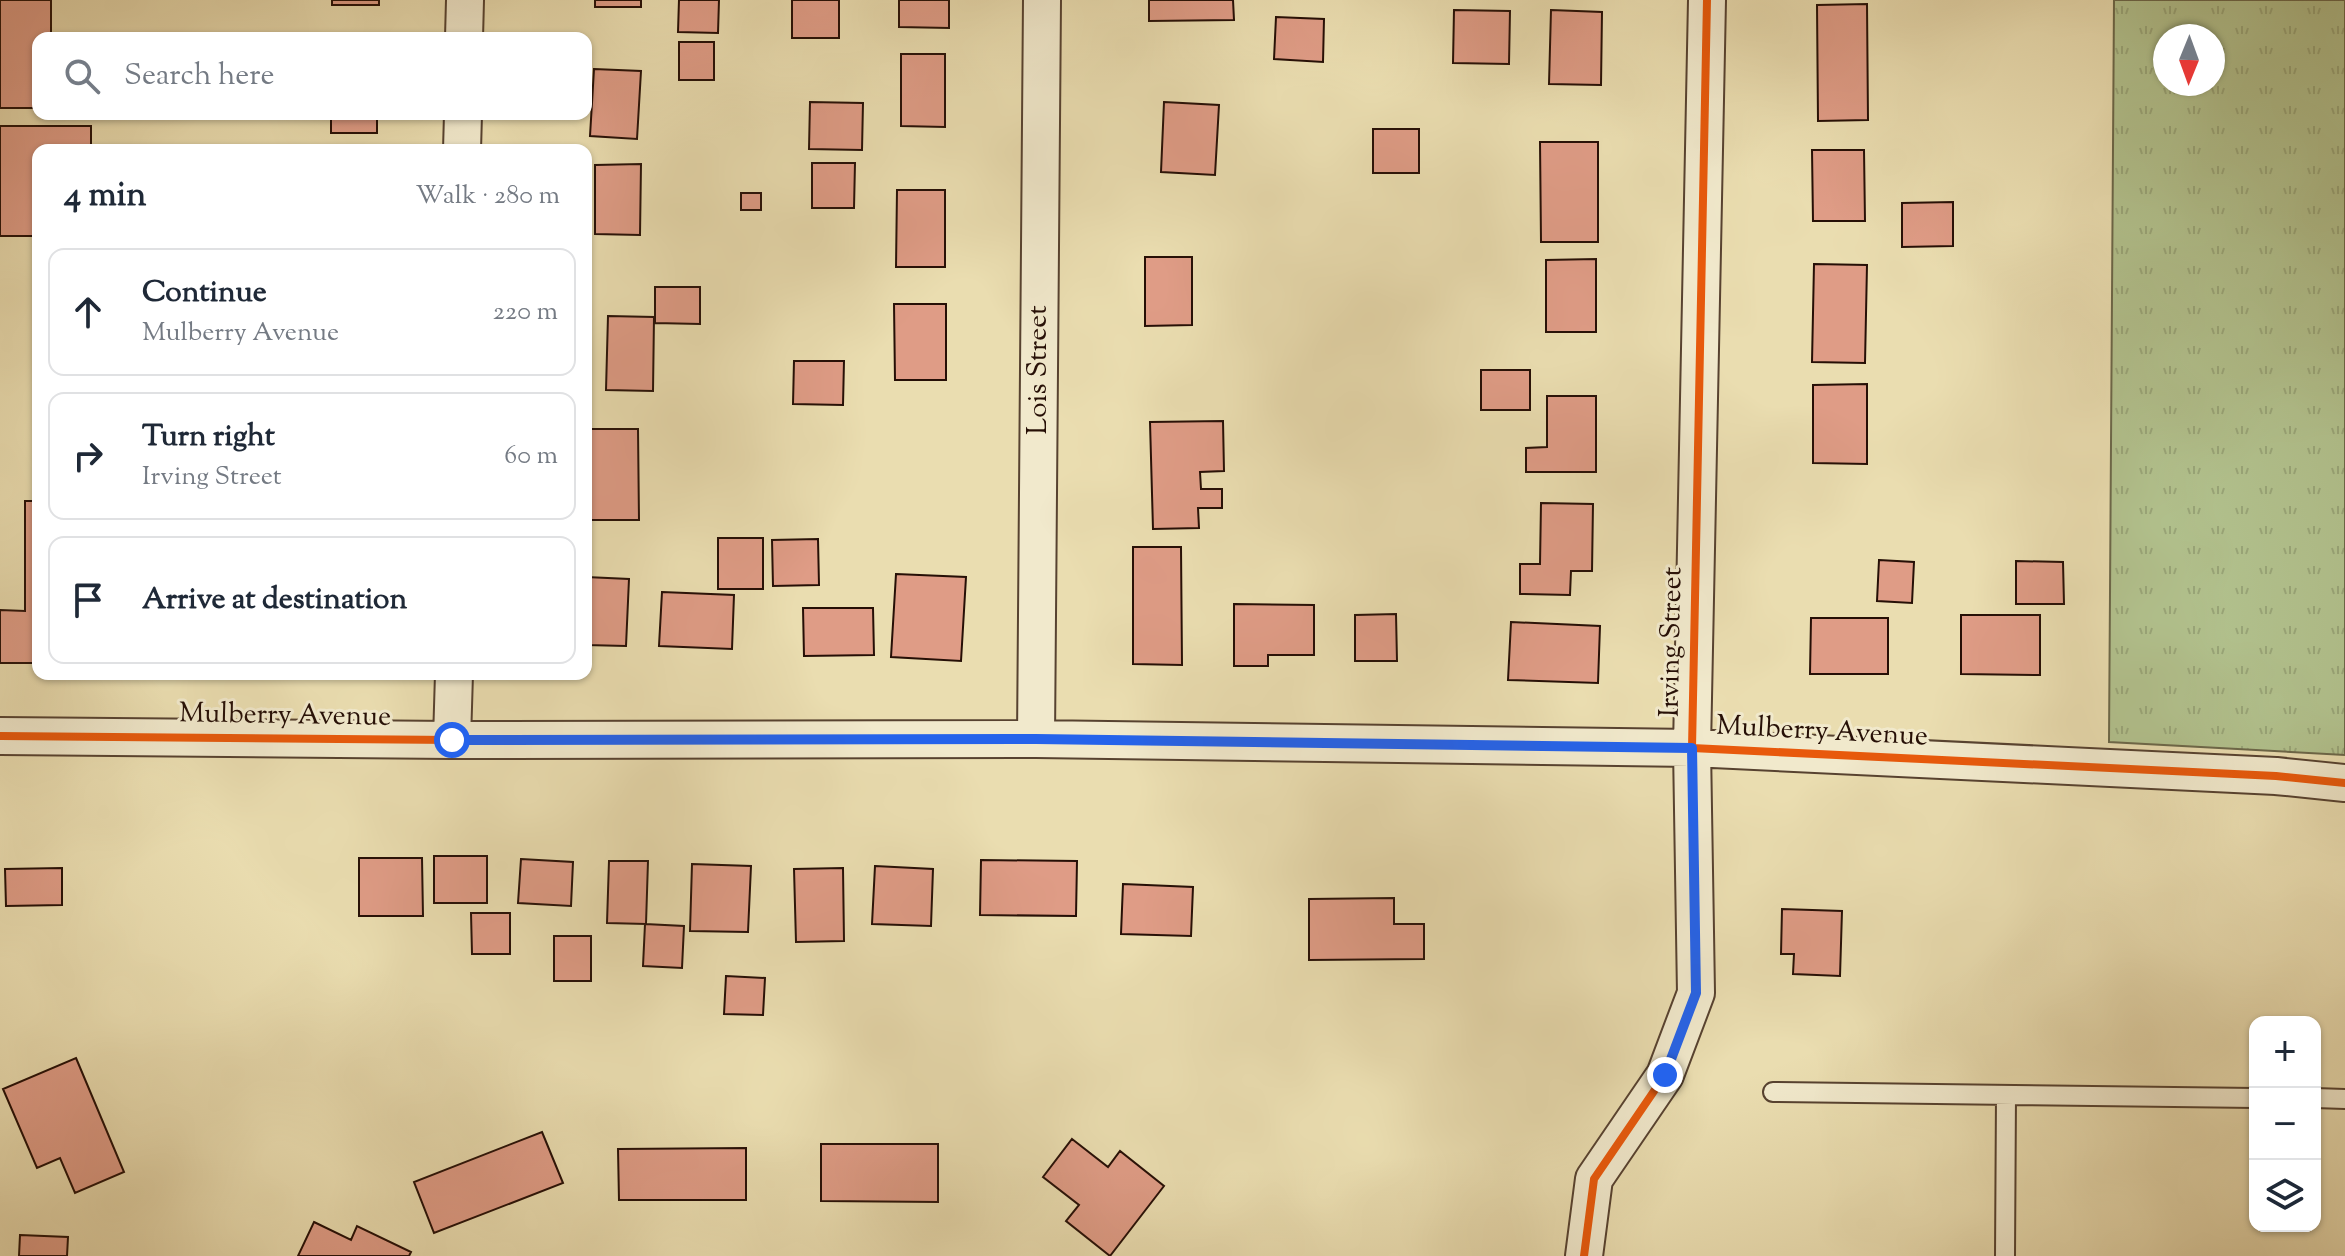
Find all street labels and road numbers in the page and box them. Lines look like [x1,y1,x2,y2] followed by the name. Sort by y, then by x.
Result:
[1019,305,1059,435] street label: Lois Street
[1651,566,1693,718] street label: Irving Street
[179,694,391,738] street label: Mulberry Avenue
[1715,706,1929,758] street label: Mulberry Avenue

